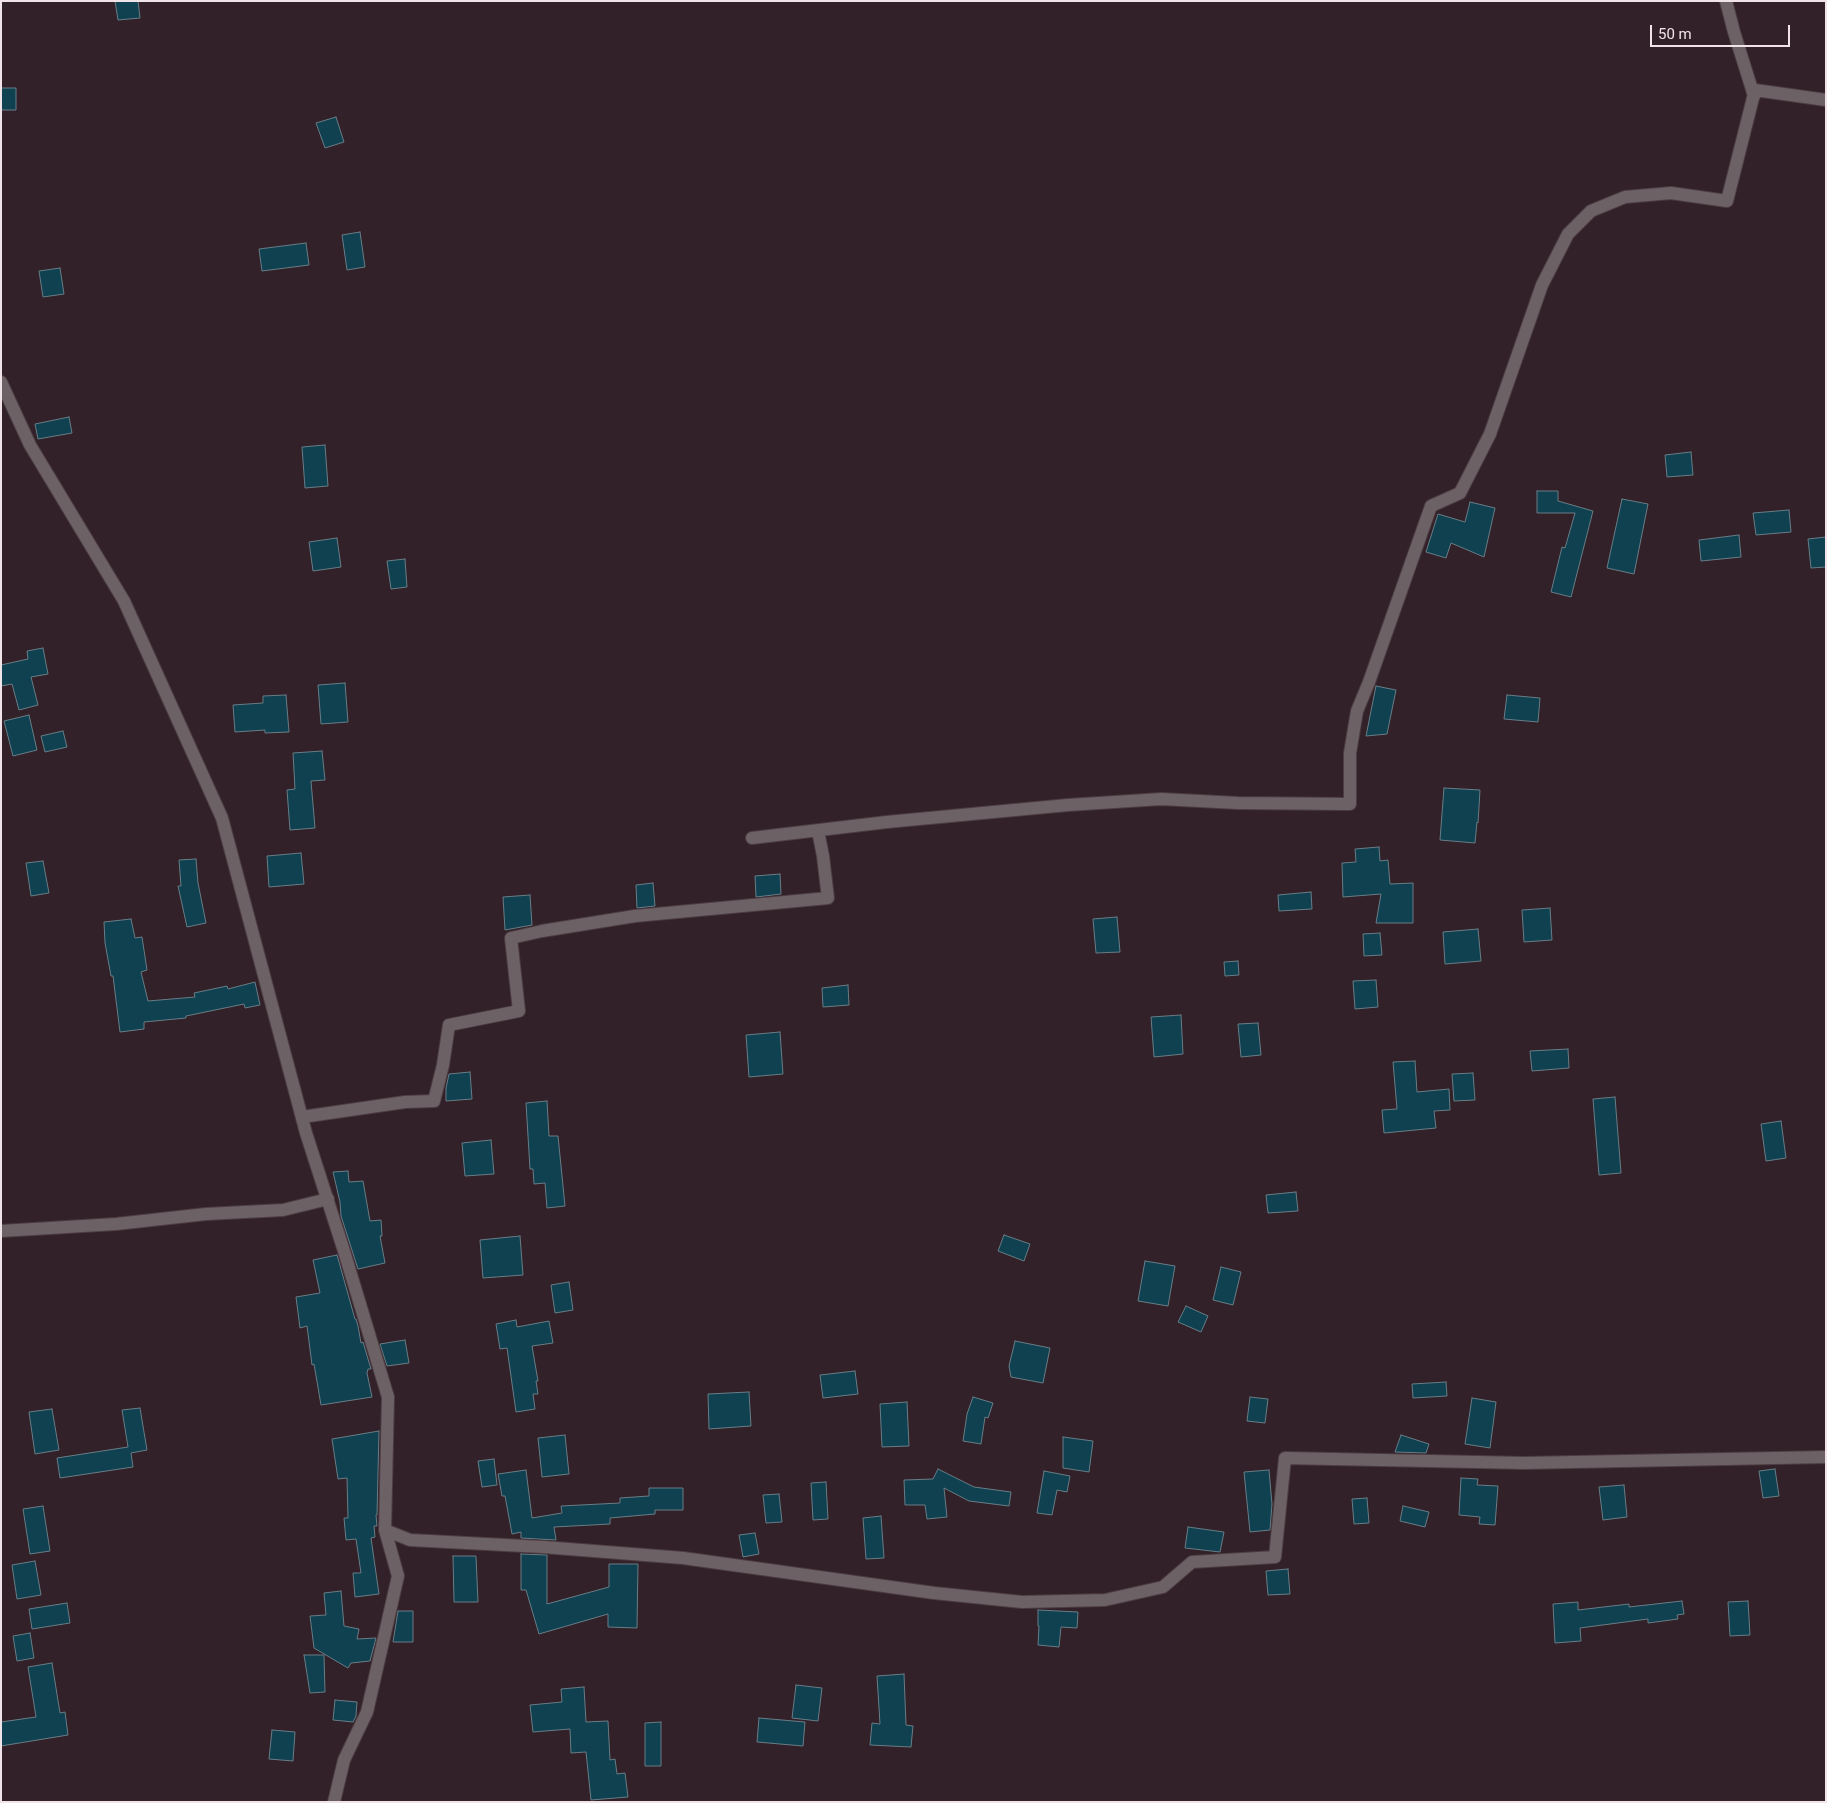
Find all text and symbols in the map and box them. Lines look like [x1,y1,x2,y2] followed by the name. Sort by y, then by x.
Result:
[1652,15,1792,47] scale bar
[1658,25,1692,43] text: 50 m

